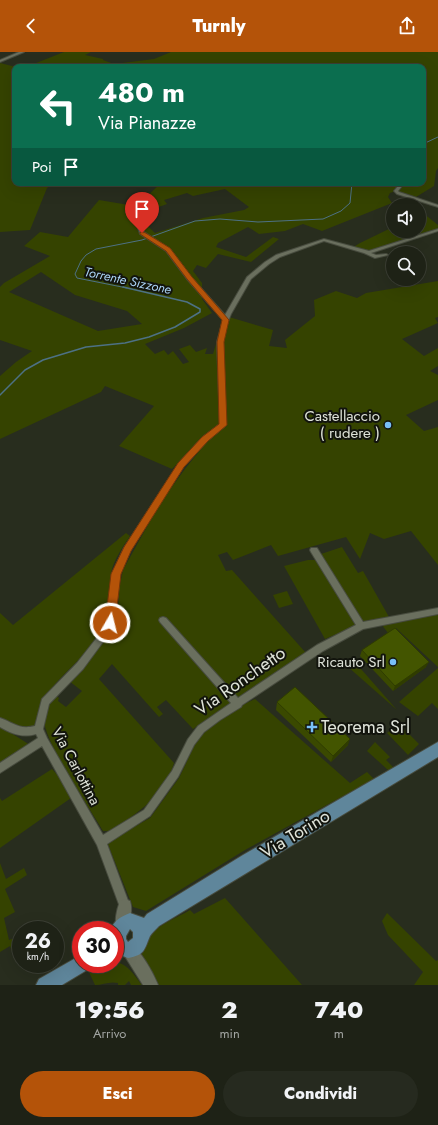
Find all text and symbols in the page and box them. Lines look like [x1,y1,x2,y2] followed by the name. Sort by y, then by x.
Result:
[192,13,246,39] text: Turnly
[20,15,42,37] icon: back
[396,15,418,37] icon: share
[98,72,185,113] text: 480 m
[32,80,84,132] icon: left
[98,110,196,136] text: Via Pianazze
[32,156,52,178] text: Poi
[60,156,82,178] icon: arrive
[125,192,159,233] pin
[131,198,153,220] icon: arrive
[386,198,426,286] map controls
[386,198,426,238] button: sound
[386,246,426,286] button: search
[83,262,174,299] water label: Torrente Sizzone
[305,405,380,444] place label: Castellaccio ( rudere )
[383,420,393,430] marker: Castellaccio ( rudere )
[89,602,131,644] position arrow
[189,640,291,722] street label: Via Ronchetto
[317,651,385,673] place label: Ricauto Srl
[388,657,398,667] marker: Ricauto Srl
[321,714,410,740] place label: Teorema Srl
[306,721,318,733] marker: Teorema Srl
[46,723,106,809] street label: Via Carlottina
[255,803,335,865] street label: Via Torino
[72,921,124,973] speed limit sign: 30
[25,927,51,956] text: 26
[27,949,49,964] text: km/h
[75,992,145,1027] text: 19:56
[221,992,238,1027] text: 2
[314,992,363,1027] text: 740
[93,1024,126,1043] text: Arrivo
[219,1024,240,1043] text: min
[334,1024,344,1043] text: m
[20,1071,215,1117] button: Esci
[223,1071,418,1117] button: Condividi

